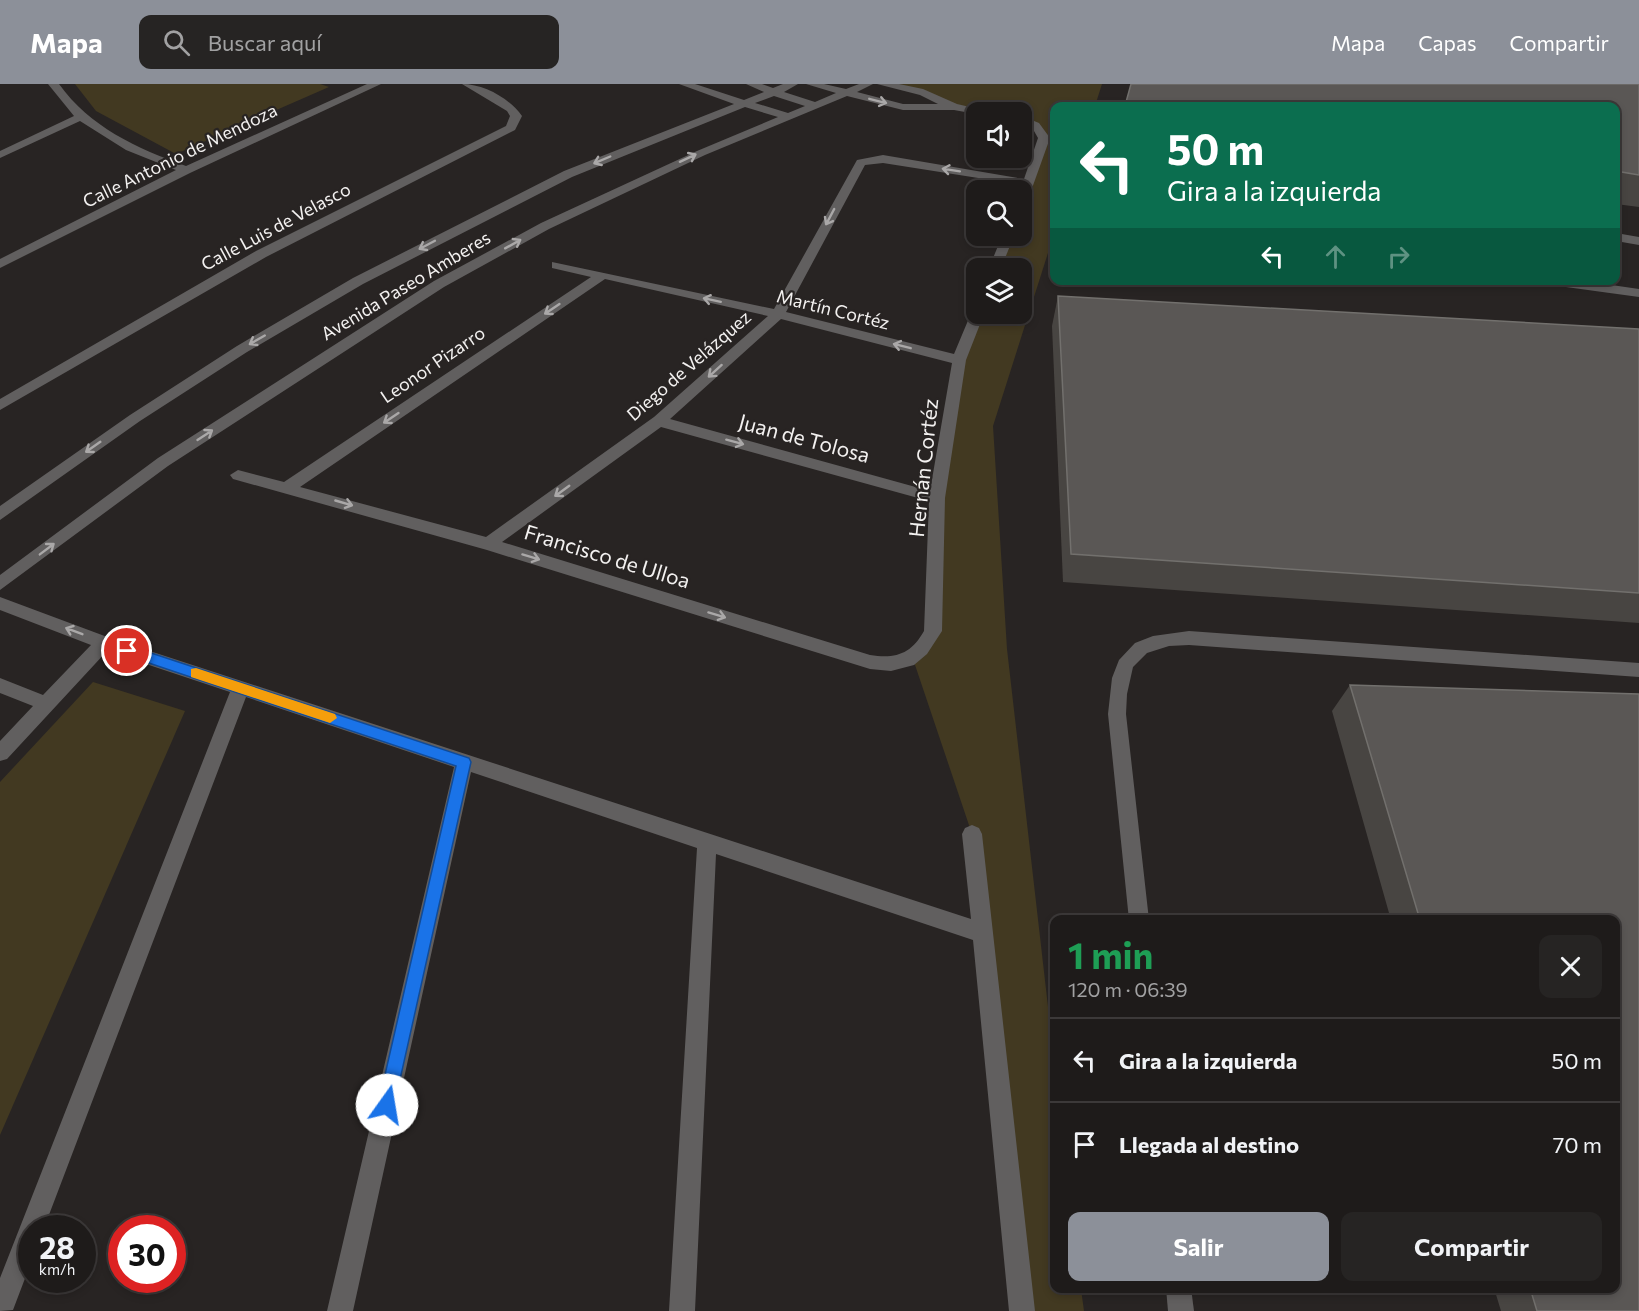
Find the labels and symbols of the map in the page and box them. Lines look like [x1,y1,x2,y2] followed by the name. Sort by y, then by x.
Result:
[868,95,887,107] one-way arrow
[79,98,280,212] street label: Calle Antonio de Mendoza
[679,152,697,164] one-way arrow
[594,155,612,166] one-way arrow
[941,165,961,176] one-way arrow
[197,177,354,275] street label: Calle Luis de Velasco
[823,207,835,225] one-way arrow
[317,226,494,344] street label: Avenida Paseo Amberes
[504,238,521,250] one-way arrow
[418,240,436,251] one-way arrow
[775,284,892,334] street label: Martín Cortéz
[703,294,722,305] one-way arrow
[544,302,561,315] one-way arrow
[622,305,755,425] street label: Diego de Velázquez
[376,321,489,407] street label: Leonor Pizarro
[249,334,266,346] one-way arrow
[893,339,912,351] one-way arrow
[708,364,723,378] one-way arrow
[903,397,942,539] street label: Hernán Cortéz
[736,408,873,467] street label: Juan de Tolosa
[382,411,399,424] one-way arrow
[196,429,212,441] one-way arrow
[725,437,744,448] one-way arrow
[86,441,102,453] one-way arrow
[554,484,570,497] one-way arrow
[334,498,353,509] one-way arrow
[522,518,693,593] street label: Francisco de Ulloa
[38,543,54,555] one-way arrow
[521,552,540,563] one-way arrow
[707,610,726,621] one-way arrow
[65,625,83,636] one-way arrow
[101,625,152,676] pin
[355,1073,419,1137] position arrow
[108,1215,186,1293] speed limit sign: 30

